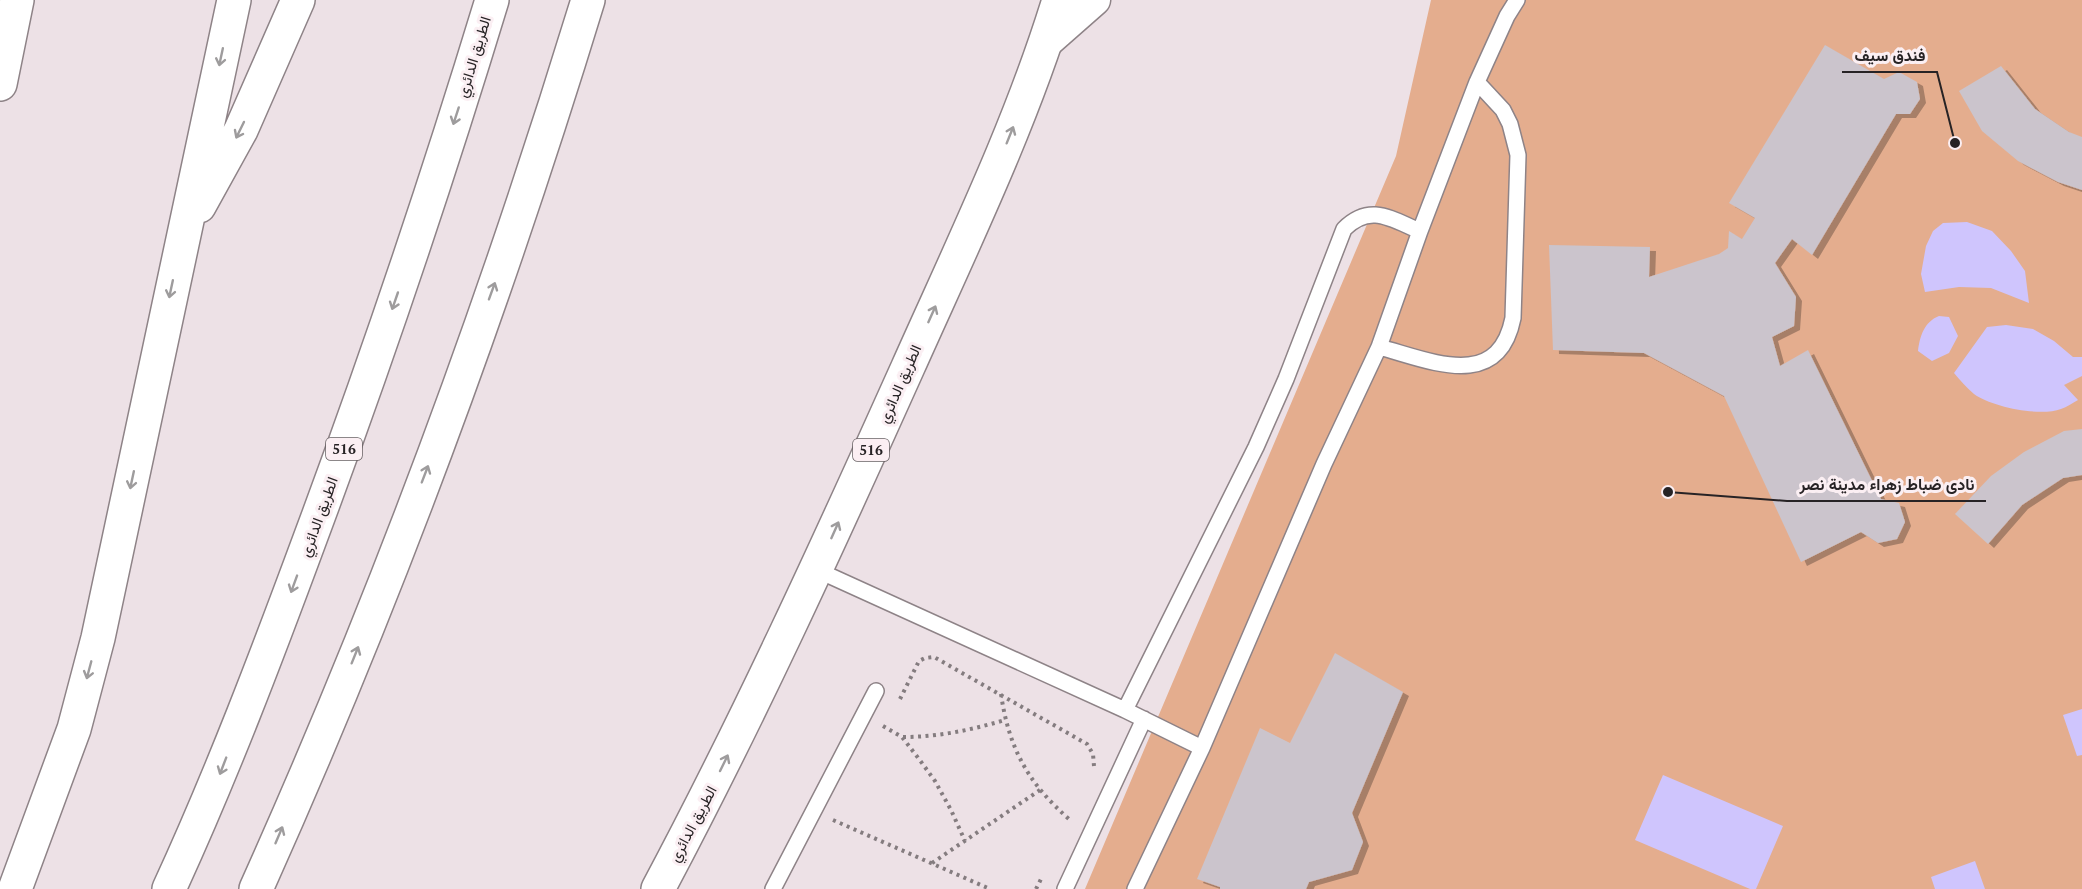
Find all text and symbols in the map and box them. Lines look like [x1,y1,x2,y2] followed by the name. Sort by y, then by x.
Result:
[451,14,499,101] street label: الطريق الدائري
[1842,38,1937,72] callout: فندق سيف
[1855,44,1925,66] text: فندق سيف
[215,47,226,66] one-way arrow
[449,106,460,125] one-way arrow
[234,121,246,139] one-way arrow
[1005,126,1016,145] one-way arrow
[165,279,176,298] one-way arrow
[488,282,499,301] one-way arrow
[388,291,399,310] one-way arrow
[926,305,938,323] one-way arrow
[873,341,929,428] street label: الطريق الدائري
[326,438,362,460] road number: 516
[853,439,889,461] road number: 516
[421,465,432,484] one-way arrow
[1787,467,1986,501] callout: نادى ضباط زهراء مدينة نصر
[126,470,137,489] one-way arrow
[1799,473,1975,495] text: نادى ضباط زهراء مدينة نصر
[294,474,346,561] street label: الطريق الدائري
[830,521,841,539] one-way arrow
[287,574,298,593] one-way arrow
[350,647,361,665] one-way arrow
[83,660,95,679] one-way arrow
[719,754,731,772] one-way arrow
[217,756,228,774] one-way arrow
[664,782,724,867] street label: الطريق الدائري
[274,827,285,845] one-way arrow

